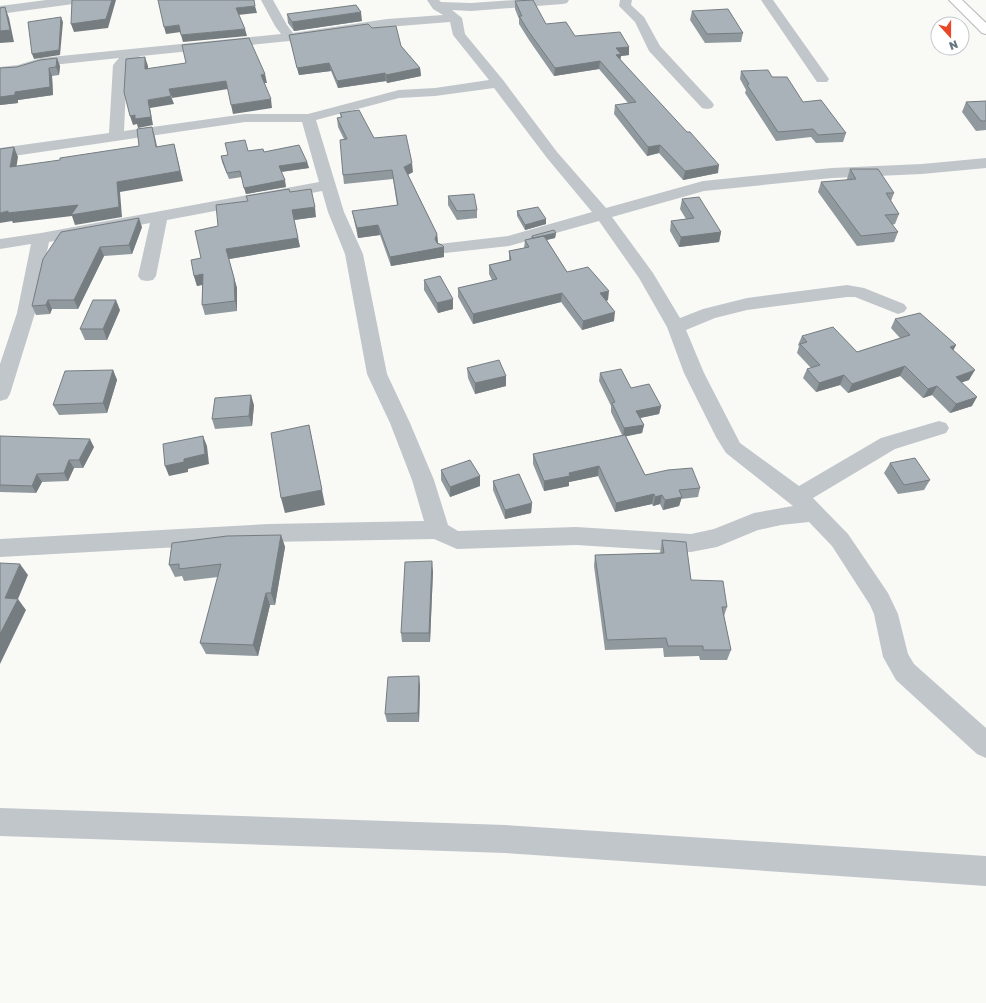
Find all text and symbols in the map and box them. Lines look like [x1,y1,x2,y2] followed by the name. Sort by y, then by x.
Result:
[930,16,970,56] north arrow
[948,38,960,53] text: N

